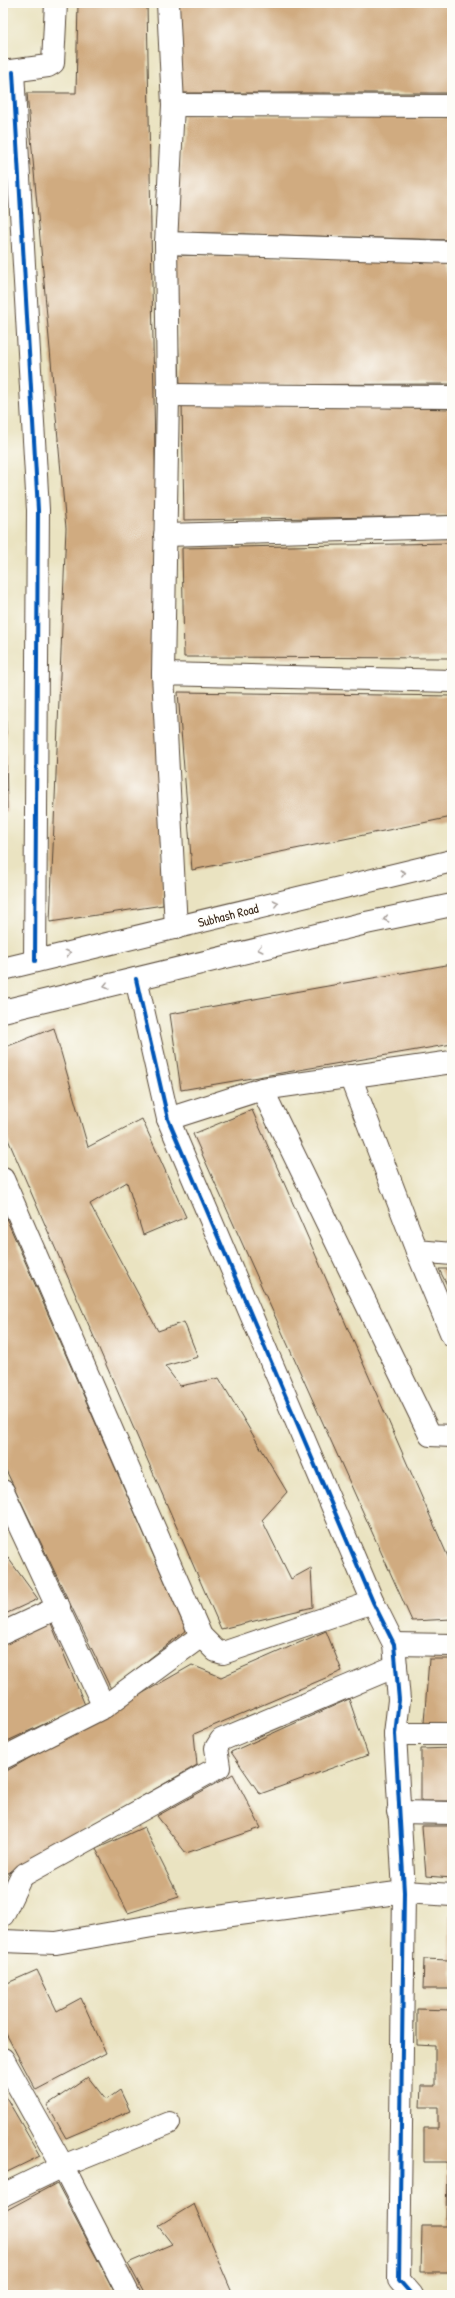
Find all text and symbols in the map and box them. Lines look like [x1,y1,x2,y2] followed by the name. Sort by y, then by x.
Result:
[399,869,406,878] one-way arrow
[196,899,260,931] street label: Subhash Road
[273,900,279,908] one-way arrow
[383,915,390,923] one-way arrow
[257,945,263,953] one-way arrow
[65,950,71,958] one-way arrow
[103,982,110,990] one-way arrow

